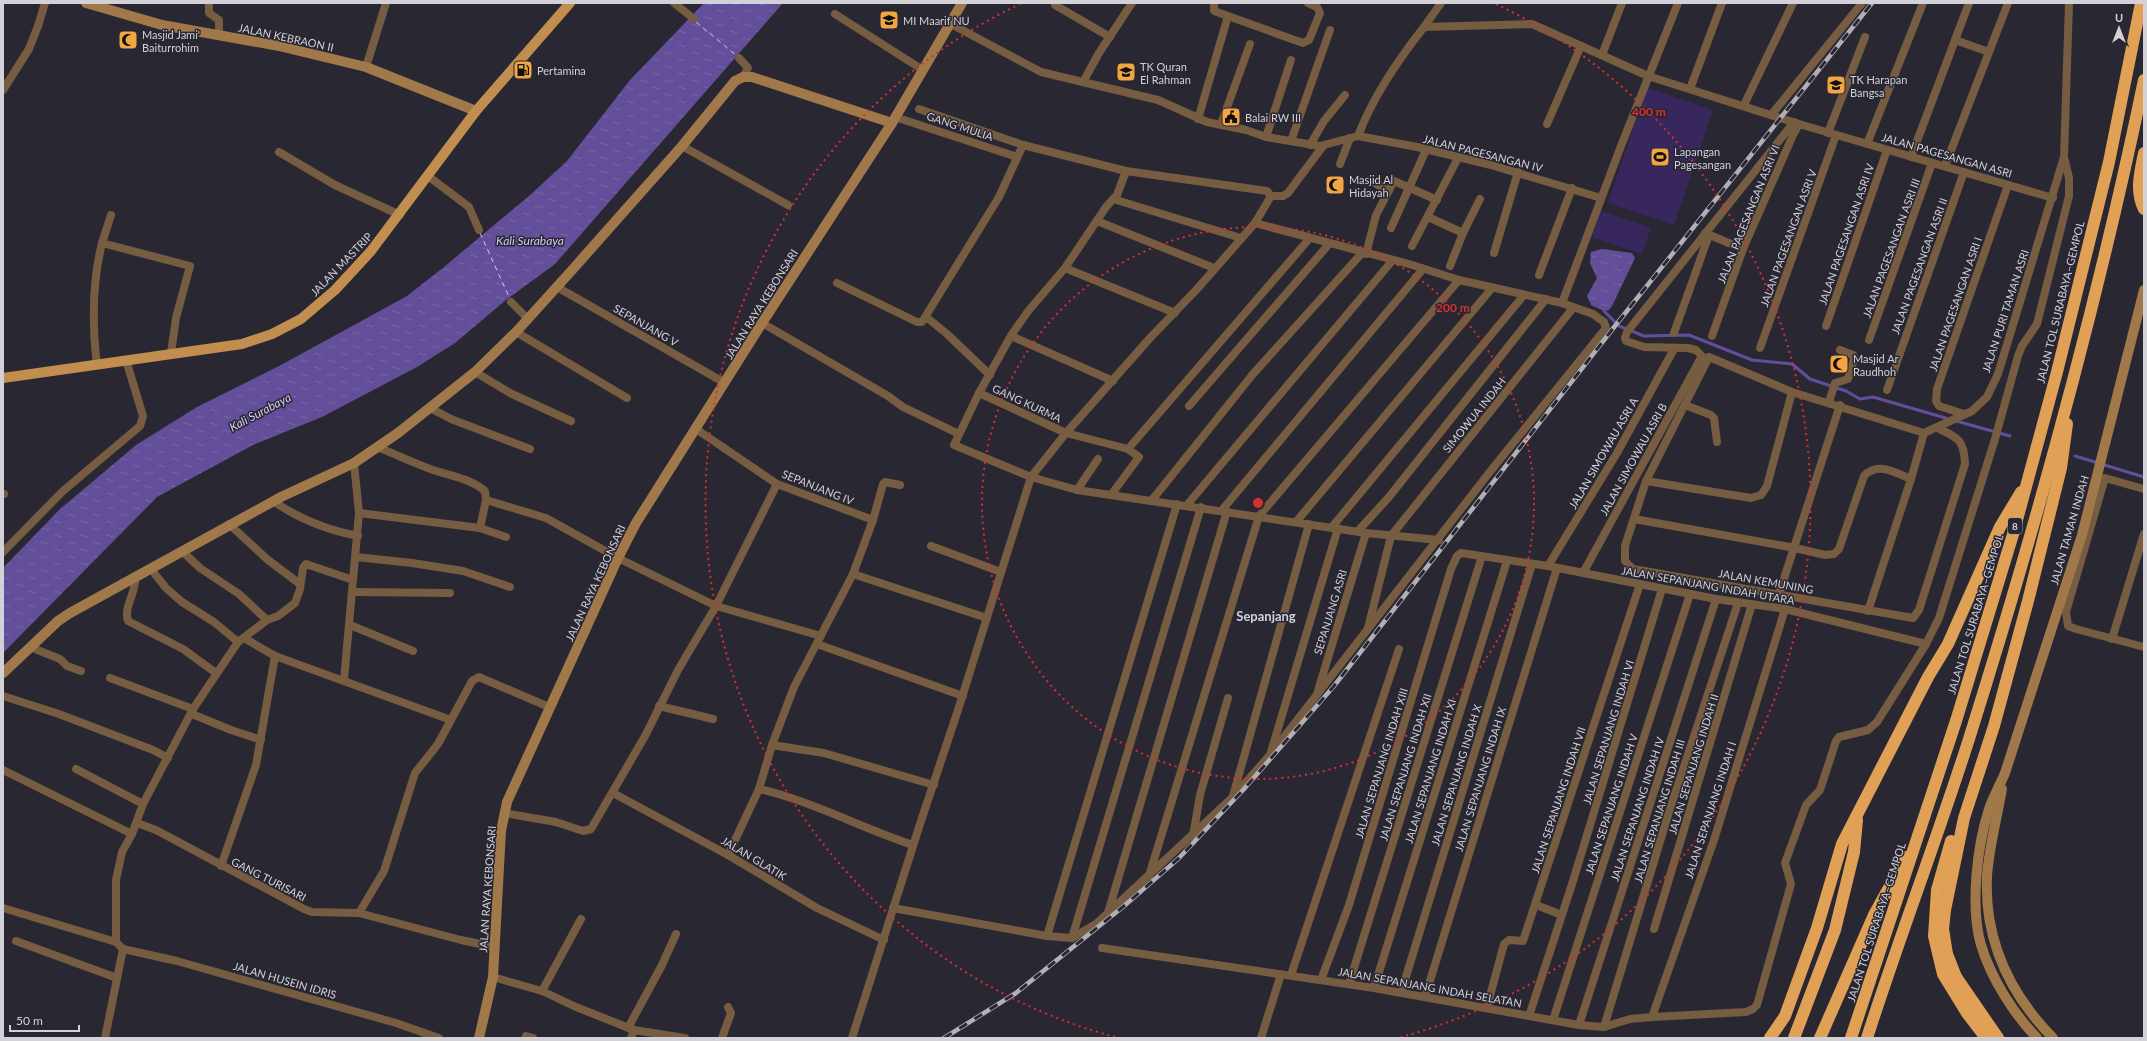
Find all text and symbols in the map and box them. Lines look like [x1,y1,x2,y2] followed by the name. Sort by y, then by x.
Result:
[2099,8,2139,48] north arrow
[878,9,900,31] school or university icon: MI Maarif NU
[2115,11,2123,24] text: U
[903,14,970,27] place label: MI Maarif NU
[237,21,335,53] street label: JALAN KEBRAON II
[142,28,200,54] place label: Masjid Jami' Baiturrohim
[117,29,139,51] mosque icon: Masjid Jami' Baiturrohim
[512,59,534,81] fuel station icon: Pertamina
[1140,60,1191,86] place label: TK Quran El Rahman
[1115,61,1137,83] school or university icon: TK Quran El Rahman
[537,64,586,77] place label: Pertamina
[1850,73,1907,99] place label: TK Harapan Bangsa
[1825,74,1847,96] school or university icon: TK Harapan Bangsa
[1632,104,1666,119] text: 400 m
[1220,106,1242,128] public building icon: Balai RW III
[925,109,995,143] street label: GANG MULIA
[1245,111,1301,124] place label: Balai RW III
[1880,130,2014,180] street label: JALAN PAGESANGAN ASRI
[1422,132,1545,174] street label: JALAN PAGESANGAN IV
[1714,143,1782,285] street label: JALAN PAGESANGAN ASRI VI
[1674,145,1731,171] place label: Lapangan Pagesangan
[1649,146,1671,168] sports icon: Lapangan Pagesangan
[1816,161,1877,306] street label: JALAN PAGESANGAN ASRI IV
[1757,167,1819,308] street label: JALAN PAGESANGAN ASRI V
[1349,173,1393,199] place label: Masjid Al Hidayah
[1324,174,1346,196] mosque icon: Masjid Al Hidayah
[1860,176,1922,320] street label: JALAN PAGESANGAN ASRI III
[1888,196,1950,336] street label: JALAN PAGESANGAN ASRI II
[2034,219,2087,384] street label: JALAN TOL SURABAYA–GEMPOL
[307,229,375,298] street label: JALAN MASTRIP
[496,233,564,248] water label: Kali Surabaya
[1926,235,1984,373] street label: JALAN PAGESANGAN ASRI I
[722,247,800,361] street label: JALAN RAYA KEBONSARI
[1979,248,2031,374] street label: JALAN PURI TAMAN ASRI
[1436,300,1470,315] text: 200 m
[611,301,681,349] street label: SEPANJANG V
[1853,352,1899,378] place label: Masjid Ar Raudhoh
[1828,353,1850,375] mosque icon: Masjid Ar Raudhoh
[1440,375,1508,455] street label: SIMOWUA INDAH
[990,381,1064,425] street label: GANG KURMA
[227,389,293,435] water label: Kali Surabaya
[1566,395,1640,511] street label: JALAN SIMOWAU ASRI A
[1597,401,1669,517] street label: JALAN SIMOWAU ASRI B
[780,467,856,507] street label: SEPANJANG IV
[2047,474,2091,586] street label: JALAN TAMAN INDAH
[1251,496,1265,510] centre of rings
[2008,518,2022,534] road number: 8
[562,523,628,643] street label: JALAN RAYA KEBONSARI
[1944,532,2006,696] street label: JALAN TOL SURABAYA–GEMPOL
[1620,563,1796,607] street label: JALAN SEPANJANG INDAH UTARA
[1718,566,1814,596] street label: JALAN KEMUNING
[1311,568,1349,656] street label: SEPANJANG ASRI
[1236,608,1296,624] district label: Sepanjang
[1580,658,1636,806] street label: JALAN SEPANJANG INDAH VI
[1352,686,1410,840] street label: JALAN SEPANJANG INDAH XIII
[1665,692,1721,836] street label: JALAN SEPANJANG INDAH II
[1402,697,1458,845] street label: JALAN SEPANJANG INDAH XII
[1428,702,1484,847] street label: JALAN SEPANJANG INDAH XI
[1428,703,1484,847] street label: JALAN SEPANJANG INDAH X
[1452,704,1508,853] street label: JALAN SEPANJANG INDAH IX
[1528,725,1588,875] street label: JALAN SEPANJANG INDAH VII
[1582,732,1640,876] street label: JALAN SEPANJANG INDAH V
[1608,735,1667,883] street label: JALAN SEPANJANG INDAH IV
[1631,738,1687,884] street label: JALAN SEPANJANG INDAH III
[1682,740,1738,880] street label: JALAN SEPANJANG INDAH I
[476,825,498,953] street label: JALAN RAYA KEBONSARI
[719,833,789,883] street label: JALAN GLATIK
[1844,840,1908,1003] street label: JALAN TOL SURABAYA–GEMPOL
[229,855,309,903] street label: GANG TURISARI
[232,959,338,1001] street label: JALAN HUSEIN IDRIS
[1337,964,1523,1010] street label: JALAN SEPANJANG INDAH SELATAN
[10,1007,79,1033] scale bar
[16,1013,43,1028] text: 50 m

